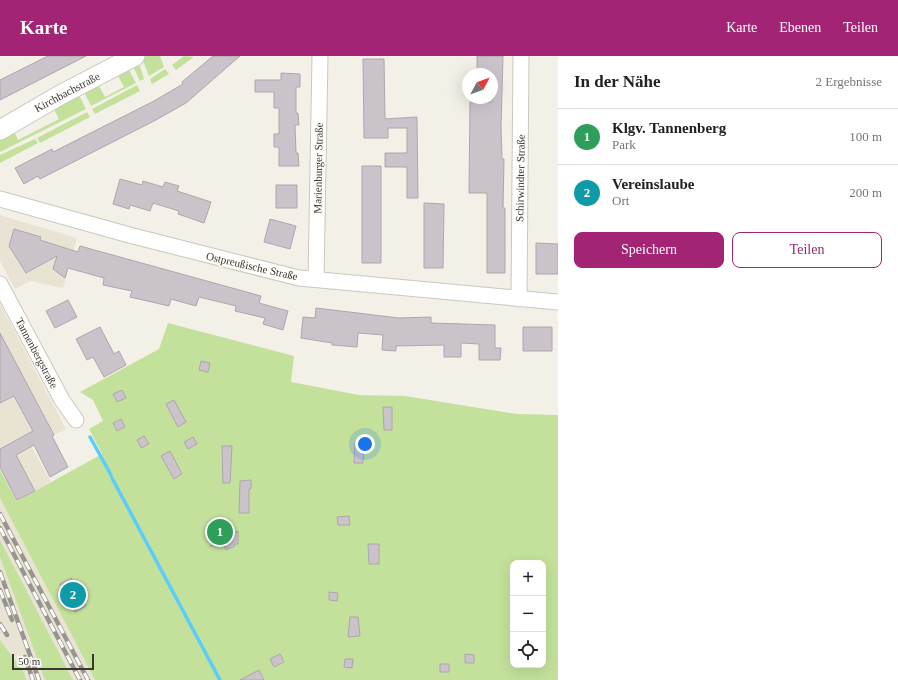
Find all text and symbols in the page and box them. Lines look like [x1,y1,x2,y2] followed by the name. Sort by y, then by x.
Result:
[20,17,67,38] text: Karte
[726,20,757,35] text: Karte
[779,20,821,35] text: Ebenen
[843,20,878,35] text: Teilen
[462,68,498,104] north arrow
[32,70,102,114] street label: Kirchbachstraße
[574,72,661,91] text: In der Nähe
[815,74,882,89] text: 2 Ergebnisse
[612,120,726,136] text: Klgv. Tannenberg
[311,122,325,214] street label: Marienburger Straße
[584,129,590,144] text: 1
[849,129,882,144] text: 100 m
[513,134,527,222] street label: Schirwindter Straße
[612,137,636,152] text: Park
[612,176,695,192] text: Vereinslaube
[584,185,590,200] text: 2
[849,185,882,200] text: 200 m
[612,193,629,208] text: Ort
[574,232,724,268] button: Speichern
[732,232,882,268] button: Teilen
[205,250,299,282] street label: Ostpreußische Straße
[13,316,61,390] street label: Tannenbergstraße
[355,434,375,454] your location
[207,517,233,547] pin: 1
[510,560,546,668] map controls
[510,560,546,596] button: +
[60,580,86,610] pin: 2
[510,596,546,632] button: −
[510,632,546,668] button: locate
[12,652,94,671] scale bar
[18,655,40,667] text: 50 m

